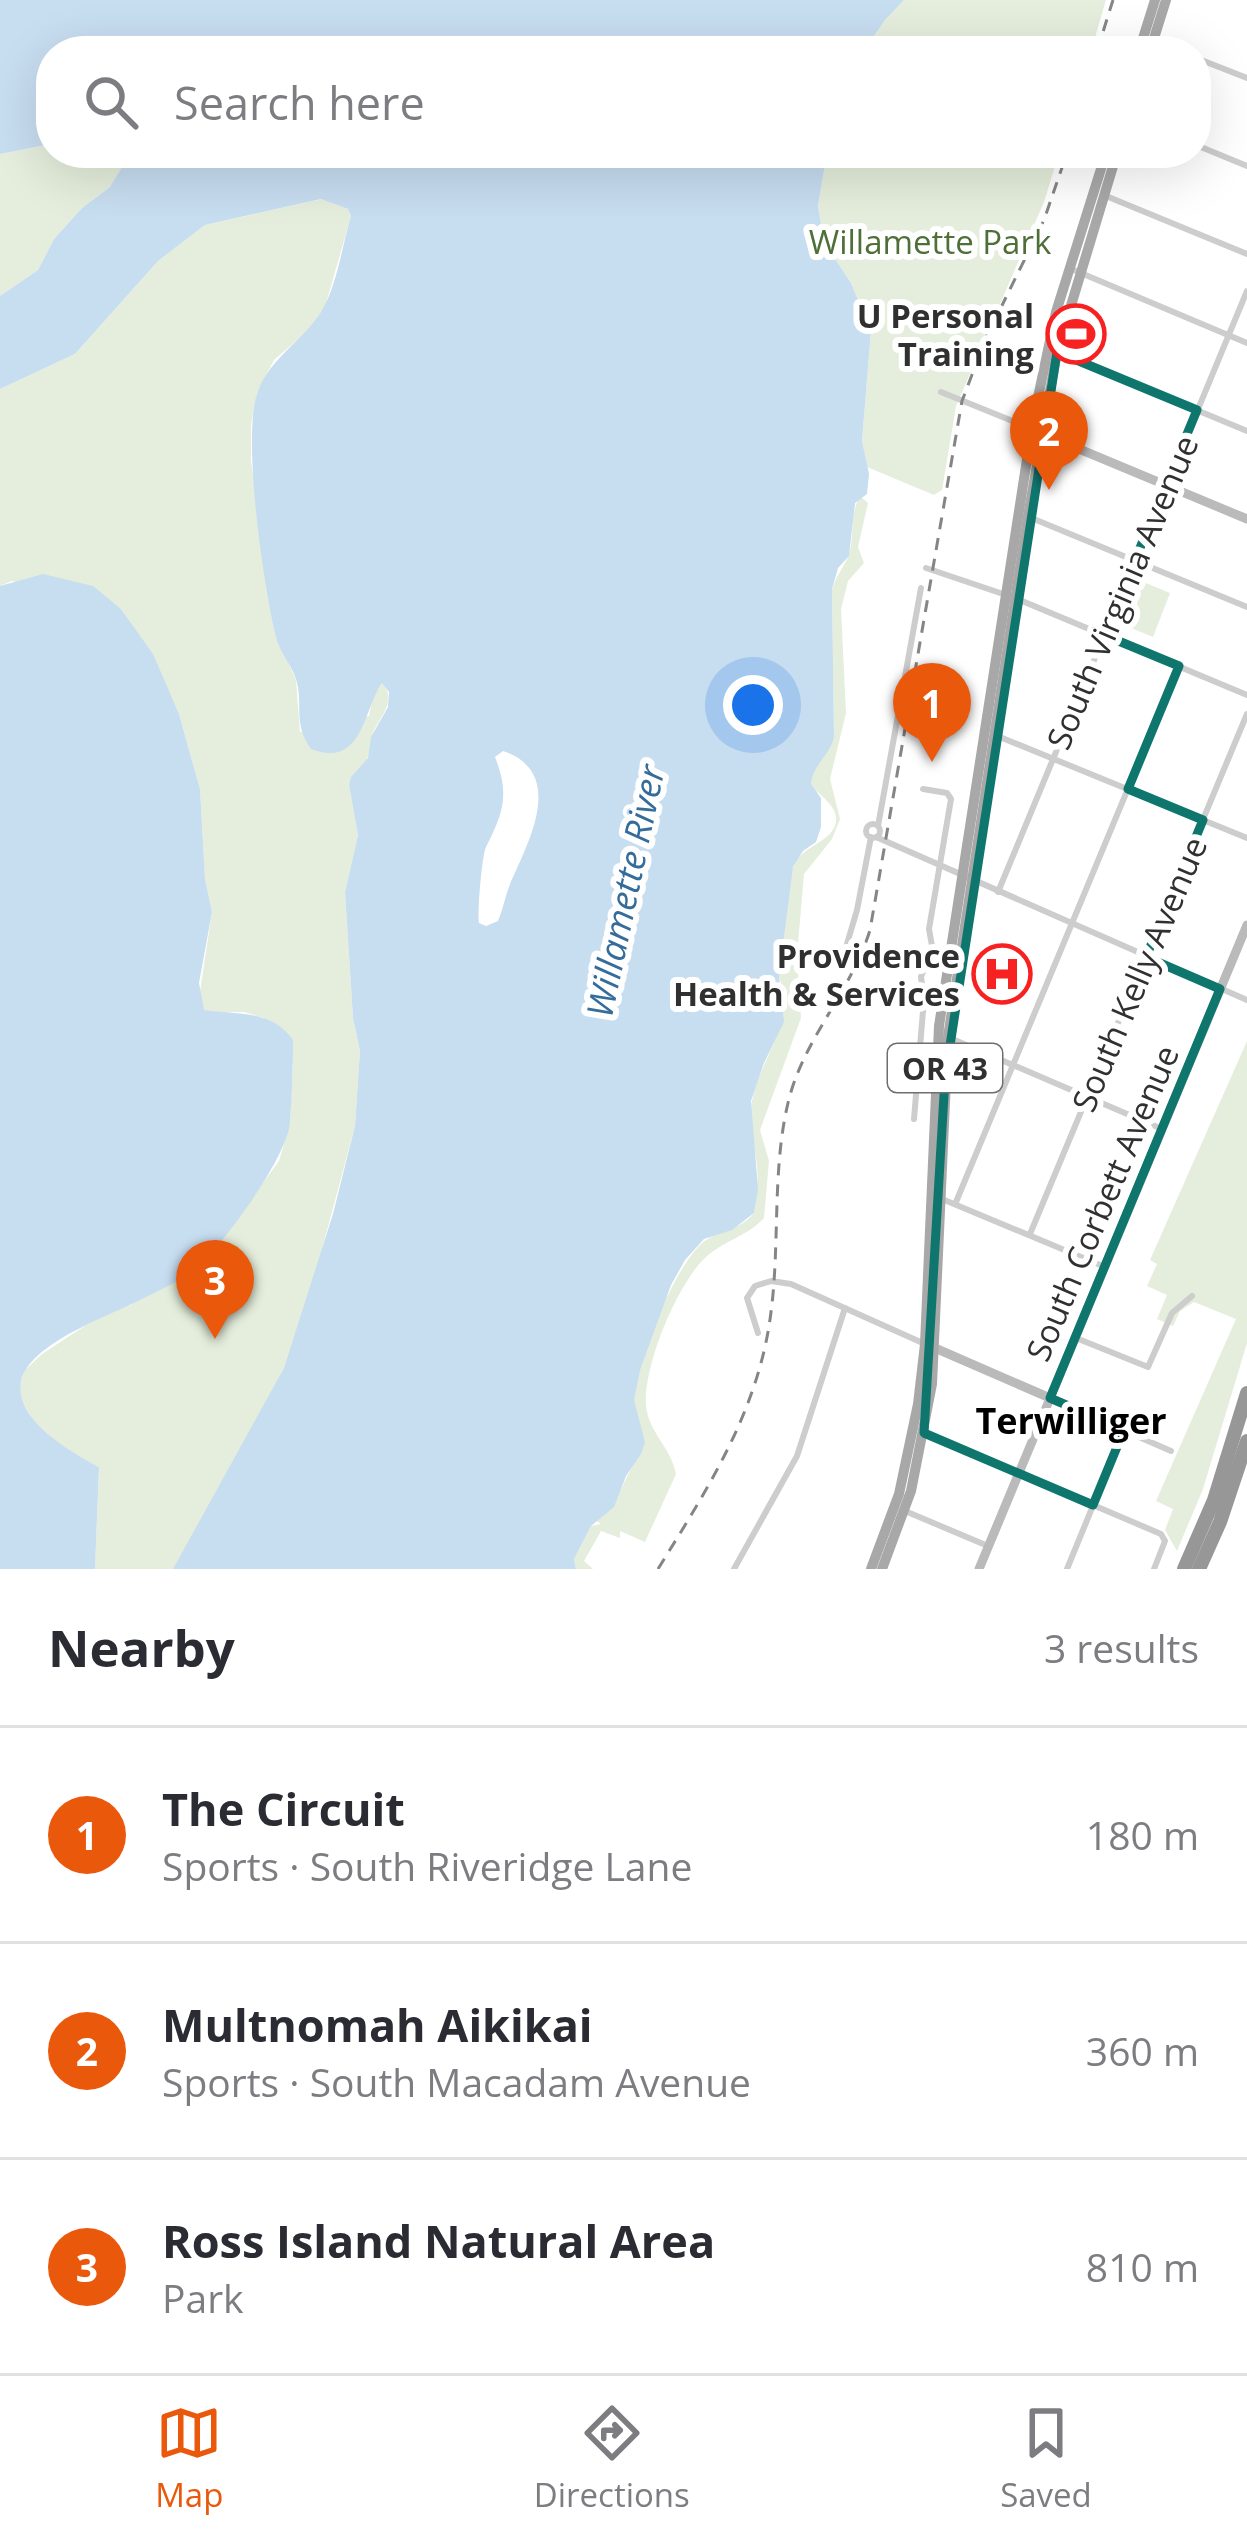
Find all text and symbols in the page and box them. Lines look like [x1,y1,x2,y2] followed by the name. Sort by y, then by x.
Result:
[36,36,1211,168] search box
[78,69,144,135] icon: search
[174,72,425,133] text: Search here
[809,219,1052,264] park label: Willamette Park
[857,293,1034,376] place label: U Personal Training
[1045,303,1107,365] sports icon: U Personal Training
[1010,391,1088,490] pin: 2
[1035,428,1209,756] street label: South Virginia Avenue
[893,663,971,762] pin: 1
[723,675,783,735] your location
[574,758,676,1022] water label: Willamette River
[1061,830,1217,1118] street label: South Kelly Avenue
[673,933,960,1016] place label: Providence Health & Services
[971,943,1033,1005] hospital icon: Providence Health & Services
[1015,1038,1189,1368] street label: South Corbett Avenue
[888,1044,1002,1092] road number: OR 43
[176,1240,254,1339] pin: 3
[975,1396,1167,1445] district label: Terwilliger
[48,1612,235,1682] text: Nearby
[1044,1621,1199,1674] text: 3 results
[162,1778,405,1839] text: The Circuit
[76,1808,98,1861] text: 1
[1086,1808,1199,1861] text: 180 m
[162,1839,692,1892] text: Sports · South Riveridge Lane
[162,1994,593,2055] text: Multnomah Aikikai
[76,2024,98,2077] text: 2
[1086,2024,1199,2077] text: 360 m
[162,2055,751,2108] text: Sports · South Macadam Avenue
[162,2210,715,2271] text: Ross Island Natural Area
[76,2240,98,2293] text: 3
[1086,2240,1199,2293] text: 810 m
[162,2271,244,2324] text: Park
[155,2400,223,2517] tab: Map
[534,2400,690,2517] tab: Directions
[1000,2400,1092,2517] tab: Saved

